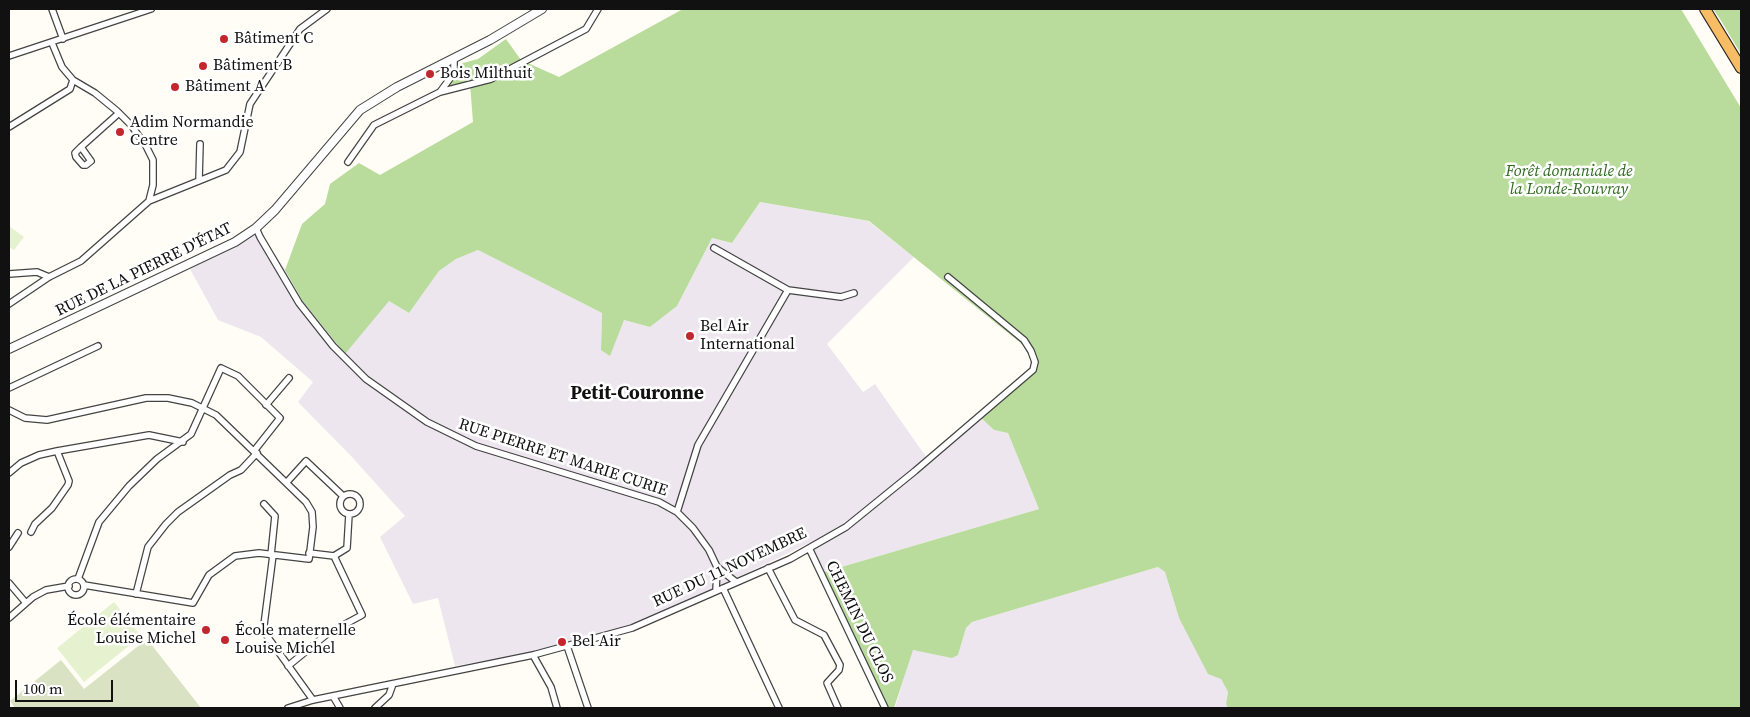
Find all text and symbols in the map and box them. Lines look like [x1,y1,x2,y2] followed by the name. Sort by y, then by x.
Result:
[234,29,313,49] place label: Bâtiment C
[218,33,230,45] marker: Bâtiment C
[213,56,292,76] place label: Bâtiment B
[197,60,209,72] marker: Bâtiment B
[440,64,532,84] place label: Bois Milthuit
[424,68,436,80] marker: Bois Milthuit
[185,77,265,97] place label: Bâtiment A
[169,81,181,93] marker: Bâtiment A
[130,113,254,151] place label: Adim Normandie Centre
[114,126,126,138] marker: Adim Normandie Centre
[1505,162,1633,200] park label: Forêt domaniale de la Londe-Rouvray
[53,219,235,321] street label: RUE DE LA PIERRE D'ÉTAT
[700,317,795,355] place label: Bel Air International
[684,330,696,342] marker: Bel Air International
[570,383,704,405] district label: Petit-Couronne
[456,415,670,501] street label: RUE PIERRE ET MARIE CURIE
[650,524,810,612] street label: RUE DU 11 NOVEMBRE
[821,558,897,686] street label: CHEMIN DU CLOS
[67,611,196,649] place label: École élémentaire Louise Michel
[235,621,356,659] place label: École maternelle Louise Michel
[200,624,212,636] marker: École élémentaire Louise Michel
[572,632,621,652] place label: Bel Air
[219,634,231,646] marker: École maternelle Louise Michel
[556,636,568,648] marker: Bel Air
[18,670,115,702] scale bar
[23,678,63,699] text: 100 m

